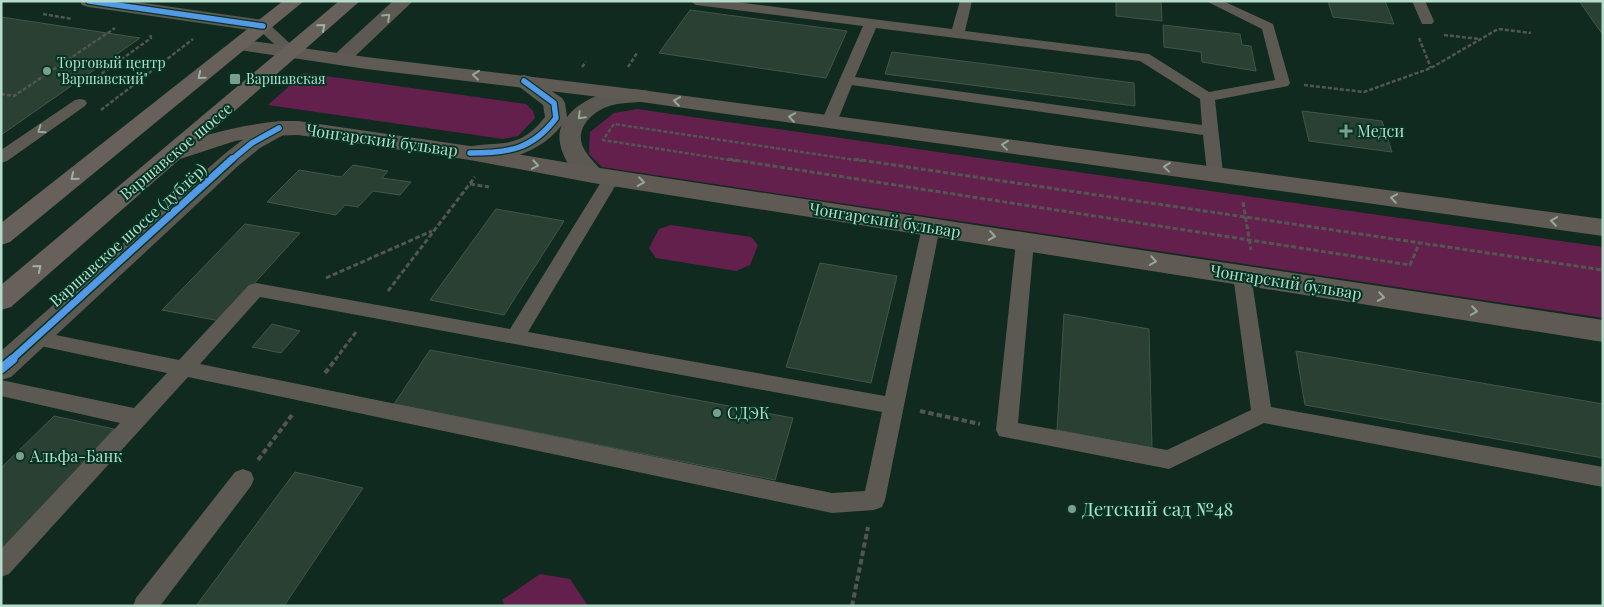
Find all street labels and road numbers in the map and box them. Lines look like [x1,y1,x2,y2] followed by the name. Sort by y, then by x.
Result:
[115,97,236,204] street label: Варшавское шоссе
[305,118,459,161] street label: Чонгарский бульвар
[45,158,211,311] street label: Варшавское шоссе (дублёр)
[808,197,962,242] street label: Чонгарский бульвар
[1209,259,1363,304] street label: Чонгарский бульвар

